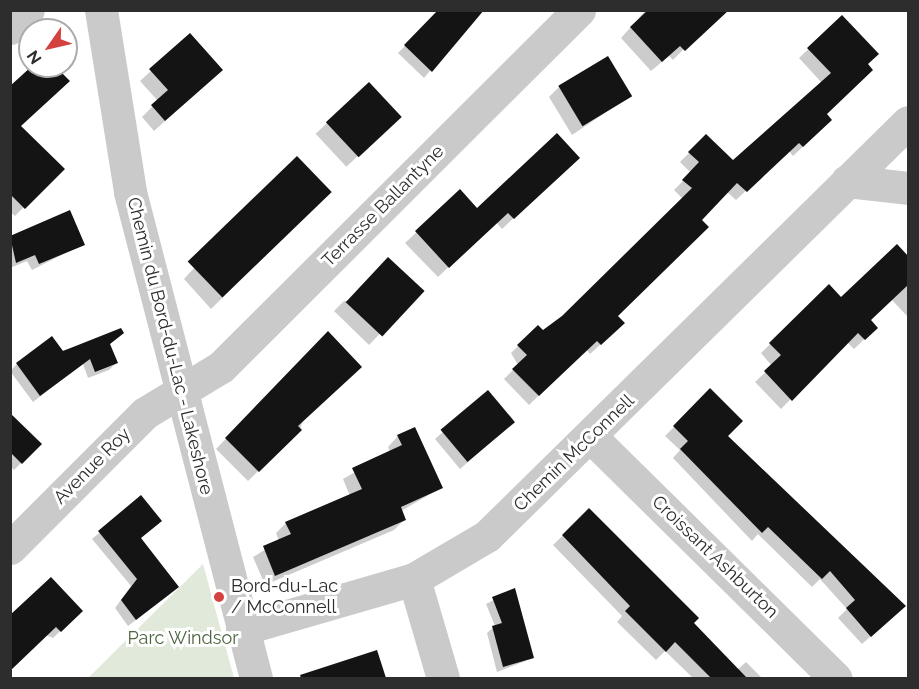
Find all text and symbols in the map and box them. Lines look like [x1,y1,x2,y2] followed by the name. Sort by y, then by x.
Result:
[18,18,78,78] north arrow
[23,47,46,68] text: N
[318,141,448,271] street label: Terrasse Ballantyne
[123,195,217,497] street label: Chemin du Bord-du-Lac - Lakeshore
[509,390,639,516] street label: Chemin McConnell
[49,423,135,509] street label: Avenue Roy
[647,491,783,623] street label: Croissant Ashburton
[231,576,338,618] place label: Bord-du-Lac / McConnell
[212,590,226,604] marker: Bord-du-Lac / McConnell
[127,627,239,649] park label: Parc Windsor

